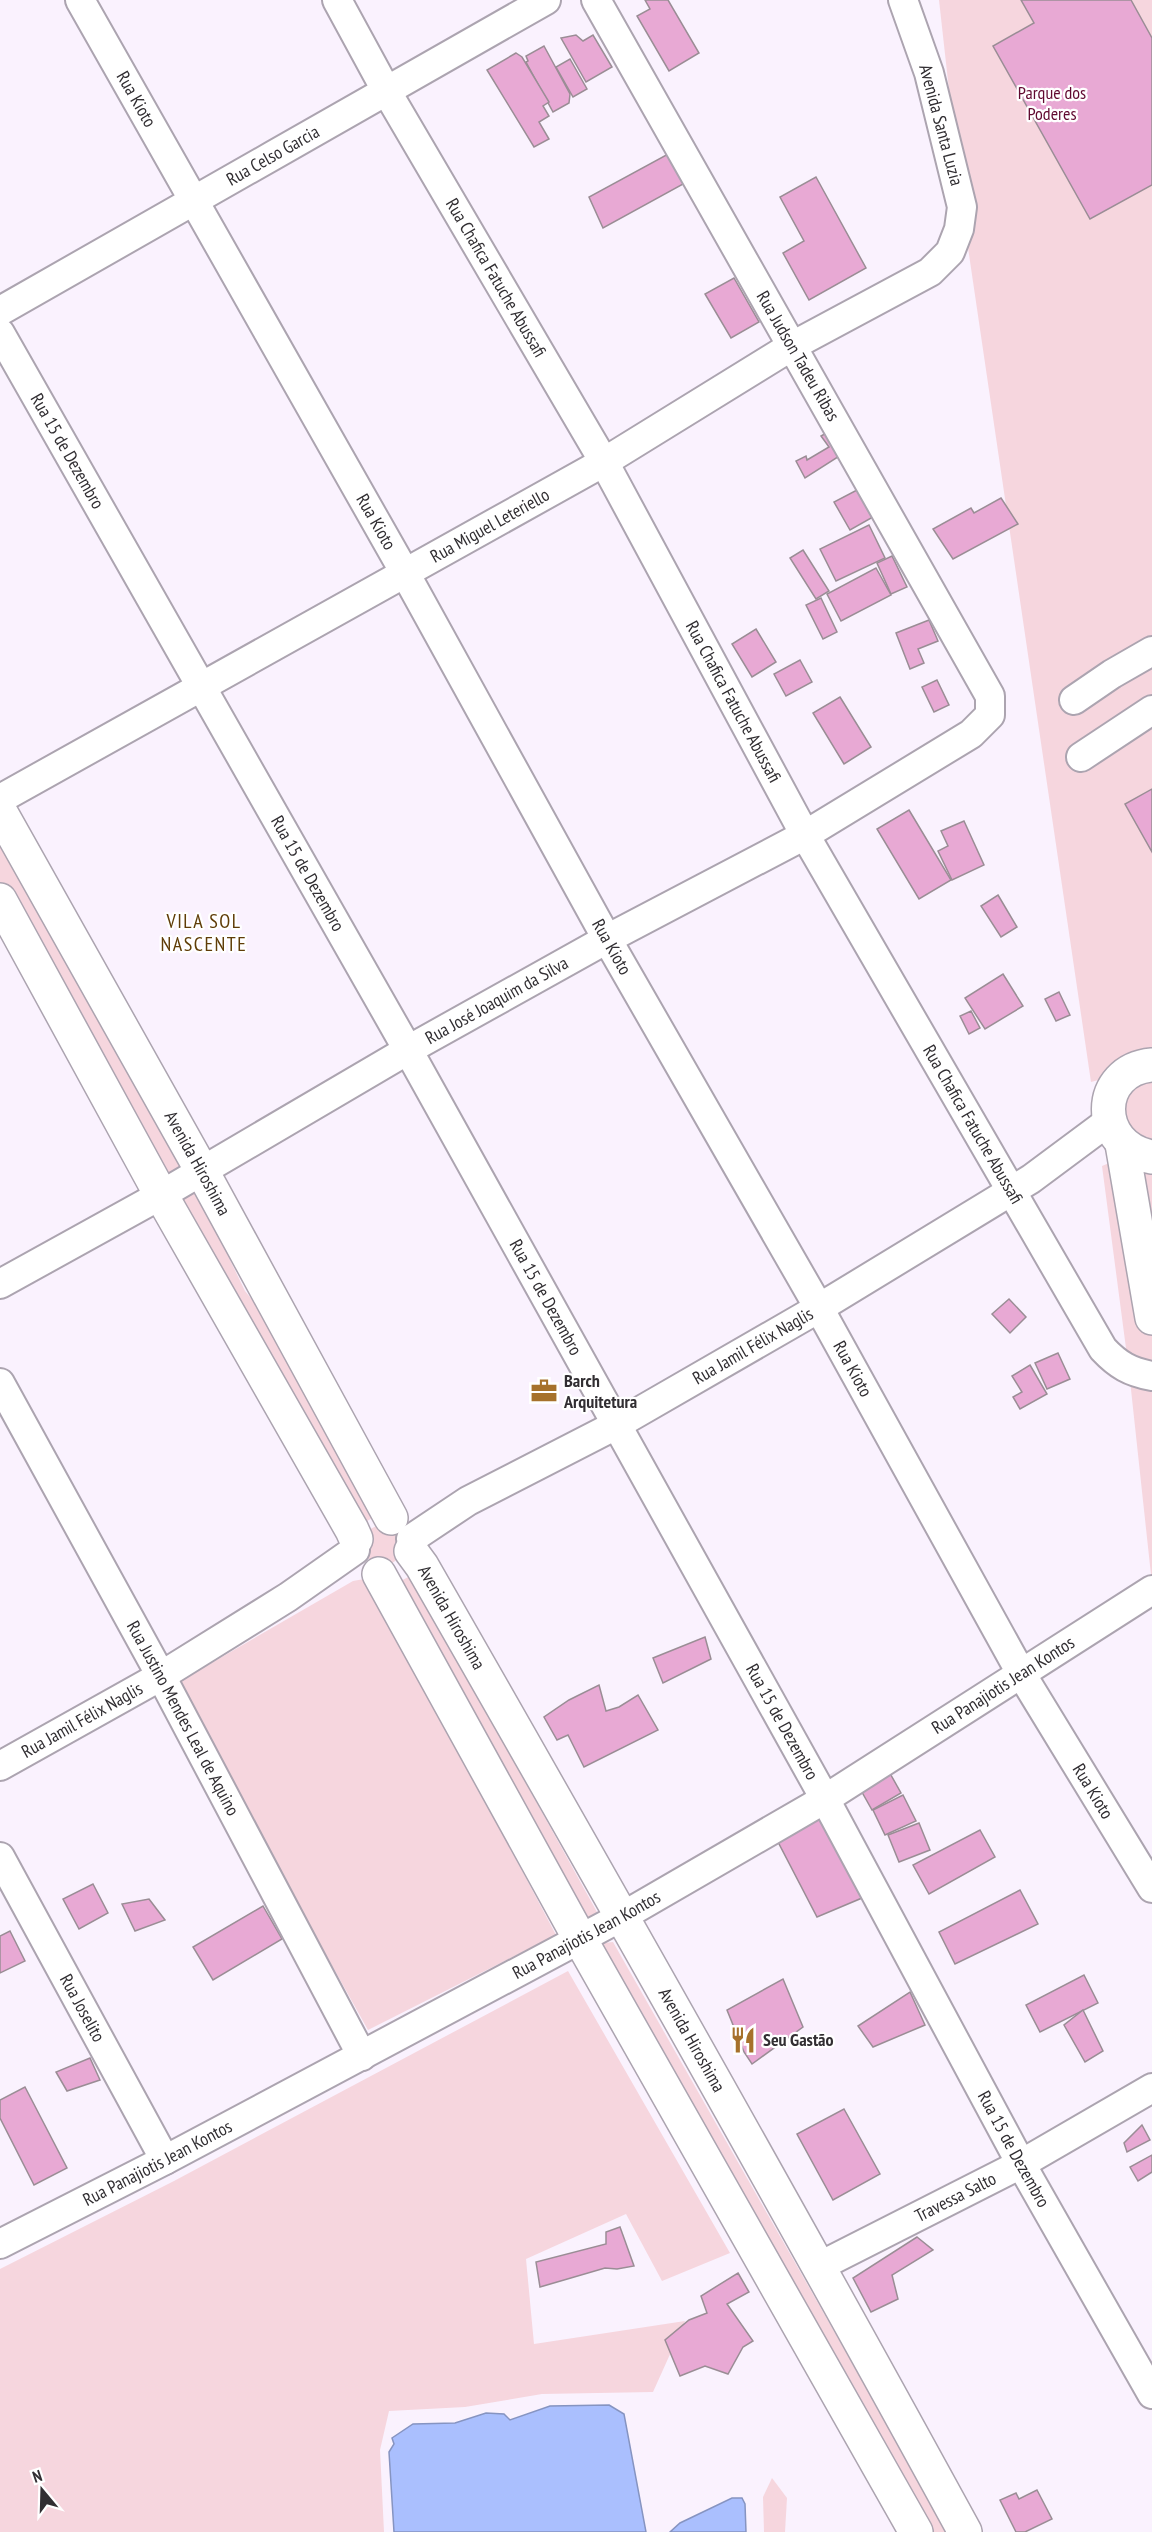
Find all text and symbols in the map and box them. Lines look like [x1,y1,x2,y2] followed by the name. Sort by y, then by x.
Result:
[914,62,969,188] street label: Avenida Santa Luzia
[112,67,162,131] street label: Rua Kioto
[1018,81,1086,125] park label: Parque dos Poderes
[222,120,323,191] street label: Rua Celso Garcia
[441,194,552,361] street label: Rua Chafica Fatuche Abussafi
[752,286,845,425] street label: Rua Judson Tadeu Ribas
[26,389,110,513] street label: Rua 15 de Dezembro
[426,483,553,568] street label: Rua Miguel Leteriello
[351,490,402,554] street label: Rua Kioto
[681,617,786,786] street label: Rua Chafica Fatuche Abussafi
[266,811,350,935] street label: Rua 15 de Dezembro
[161,908,247,957] district label: VILA SOL NASCENTE
[587,915,637,979] street label: Rua Kioto
[421,951,572,1049] street label: Rua José Joaquim da Silva
[918,1041,1028,1208] street label: Rua Chafica Fatuche Abussafi
[160,1107,236,1220] street label: Avenida Hiroshima
[505,1235,588,1359] street label: Rua 15 de Dezembro
[688,1302,817,1389] street label: Rua Jamil Félix Naglis
[828,1337,878,1401] street label: Rua Kioto
[563,1369,637,1413] place label: Barch Arquitetura
[529,1376,559,1406] office icon: Barch Arquitetura
[413,1561,491,1673] street label: Avenida Hiroshima
[122,1617,245,1820] street label: Rua Justino Mendes Leal de Aquino
[927,1631,1079,1739] street label: Rua Panajiotis Jean Kontos
[741,1660,824,1784] street label: Rua 15 de Dezembro
[17,1677,146,1763] street label: Rua Jamil Félix Naglis
[1068,1759,1119,1823] street label: Rua Kioto
[508,1885,664,1984] street label: Rua Panajiotis Jean Kontos
[55,1970,111,2046] street label: Rua Joselito
[654,1984,731,2096] street label: Avenida Hiroshima
[728,2025,758,2055] restaurant icon: Seu Gastão
[763,2028,834,2051] place label: Seu Gastão
[973,2087,1055,2211] street label: Rua 15 de Dezembro
[79,2114,236,2211] street label: Rua Panajiotis Jean Kontos
[911,2166,1000,2227] street label: Travessa Salto
[12,2460,72,2520] north arrow
[30,2465,44,2487] text: N

